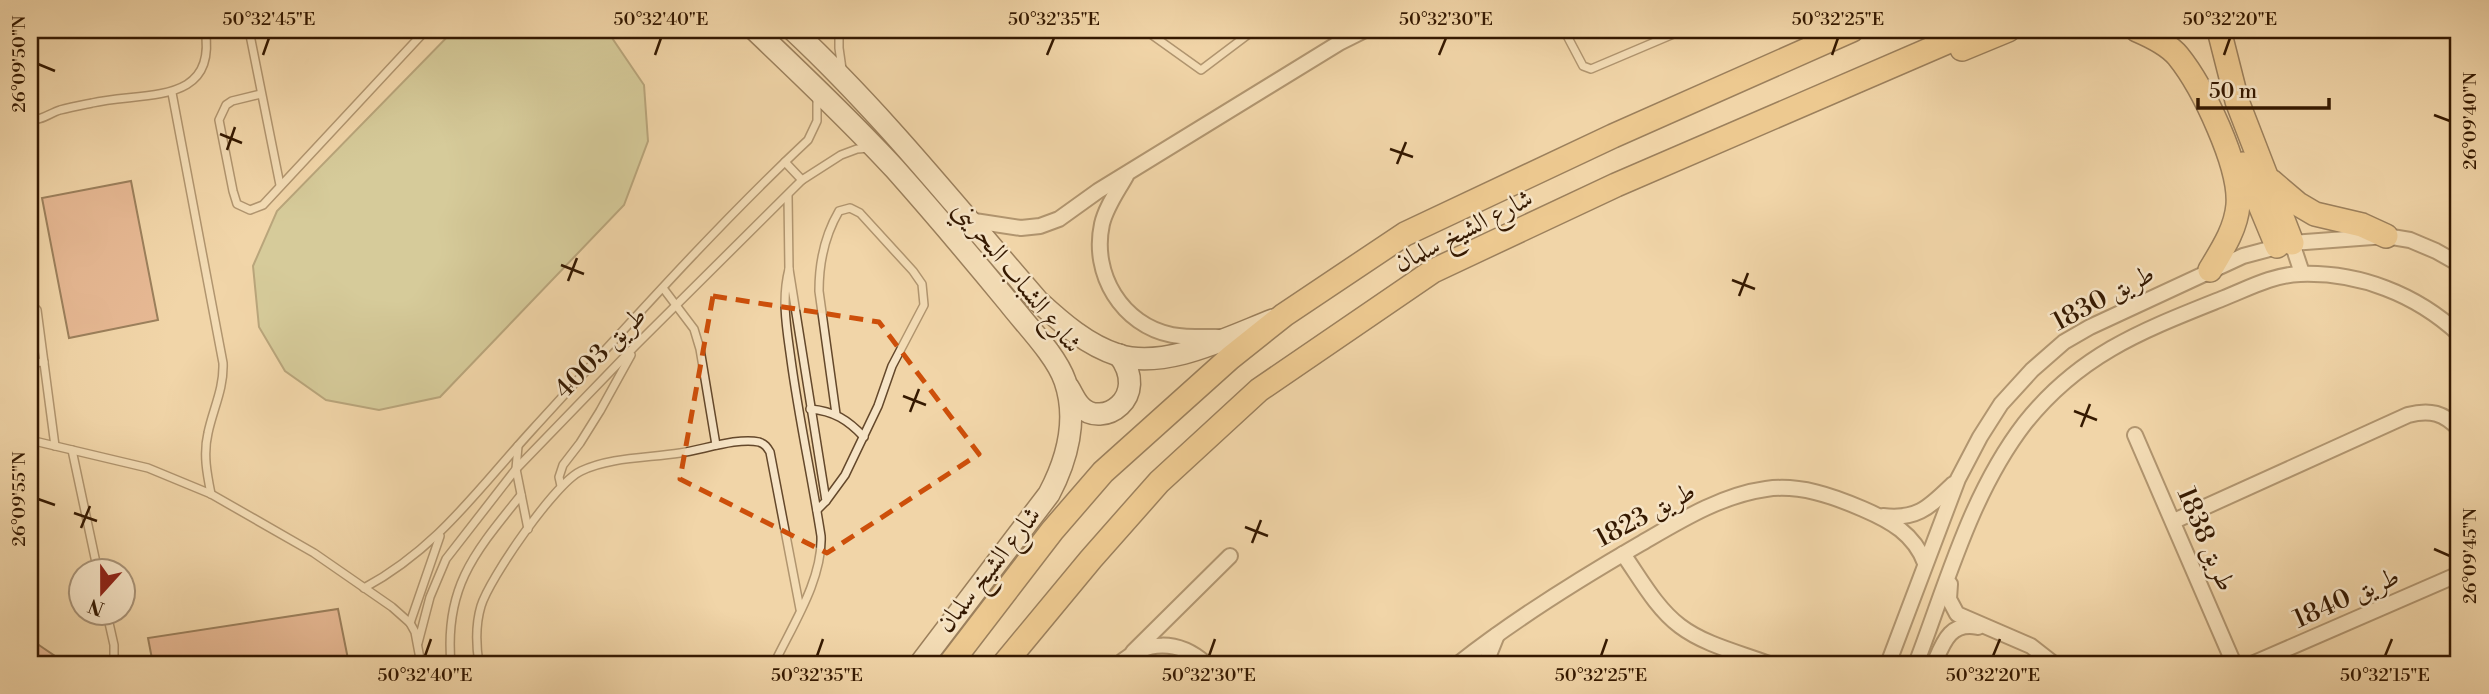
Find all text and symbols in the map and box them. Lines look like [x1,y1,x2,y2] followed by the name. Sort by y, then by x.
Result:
[223,8,315,31] text: 50°32'45"E
[614,8,708,31] text: 50°32'40"E
[1008,8,1100,31] text: 50°32'35"E
[1399,8,1493,31] text: 50°32'30"E
[1792,8,1884,31] text: 50°32'25"E
[2183,8,2277,31] text: 50°32'20"E
[8,15,31,112] text: 26°09'50"N
[2198,66,2330,110] scale bar
[2459,72,2482,170] text: 26°09'40"N
[2209,79,2257,105] text: 50 m
[1389,182,1541,286] street label: شارع الشيخ سلمان
[941,194,1089,363] street label: شارع الشباب البحريني
[2047,258,2160,338] street label: طريق 1830
[548,300,653,405] street label: طريق 4003
[8,451,31,546] text: 26°09'55"N
[1590,475,1701,555] street label: طريق 1823
[2170,483,2242,596] street label: طريق 1838
[930,500,1054,643] street label: شارع الشيخ سلمان
[2459,508,2482,604] text: 26°09'45"N
[66,558,136,628] north arrow
[2288,560,2404,635] street label: طريق 1840
[85,593,108,621] text: N
[378,664,472,687] text: 50°32'40"E
[771,664,863,687] text: 50°32'35"E
[1162,664,1256,687] text: 50°32'30"E
[1555,664,1647,687] text: 50°32'25"E
[1946,664,2040,687] text: 50°32'20"E
[2340,664,2430,687] text: 50°32'15"E

